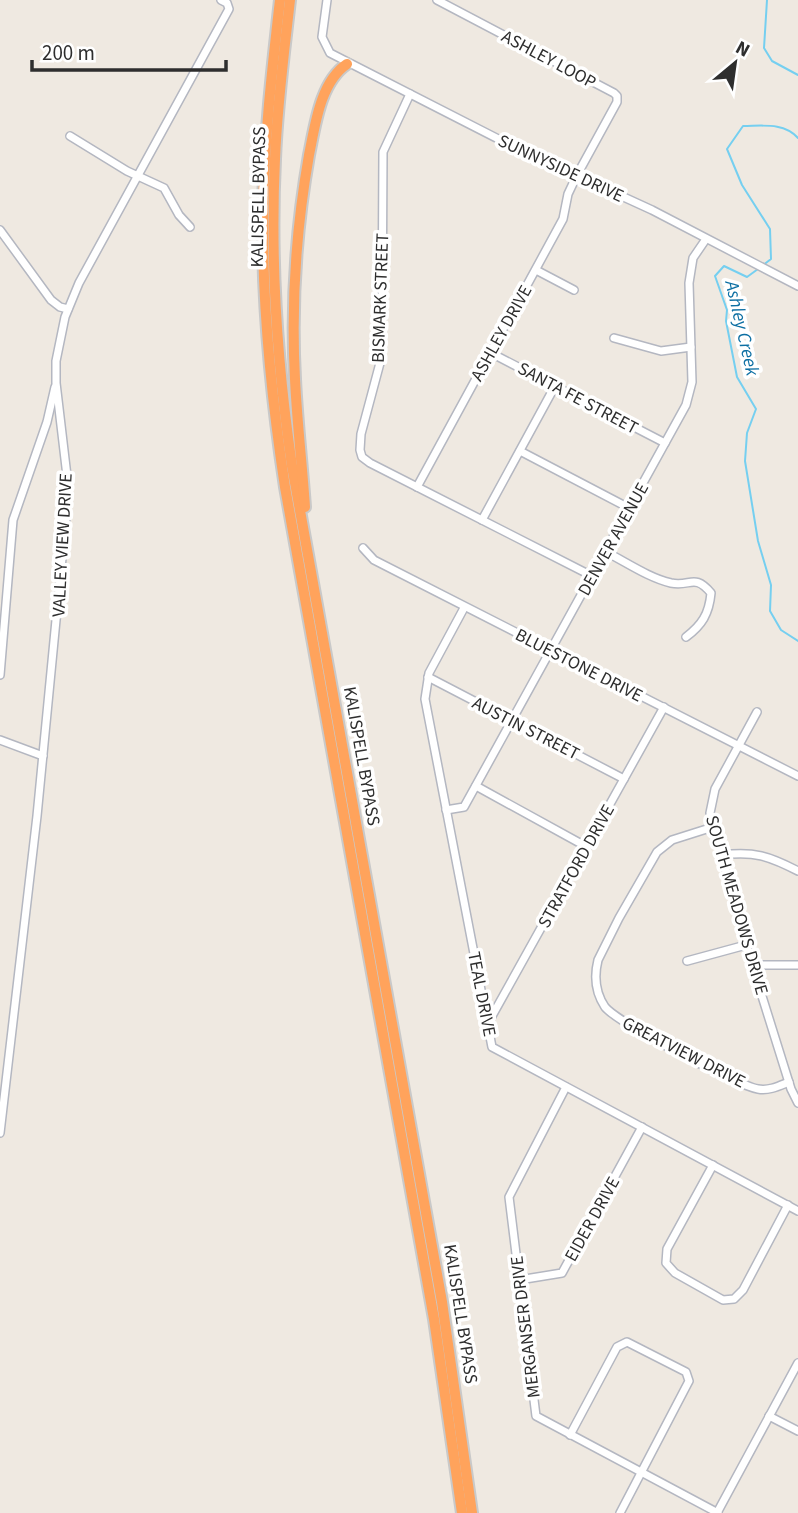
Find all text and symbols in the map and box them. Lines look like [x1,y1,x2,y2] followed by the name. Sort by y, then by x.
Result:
[497,24,601,95] street label: ASHLEY LOOP
[32,28,226,72] scale bar
[700,28,770,98] north arrow
[730,35,755,64] text: N
[42,38,95,68] text: 200 m
[245,126,272,268] street label: KALISPELL BYPASS
[494,128,628,209] street label: SUNNYSIDE DRIVE
[366,232,395,363] street label: BISMARK STREET
[717,277,766,380] water label: Ashley Creek
[465,281,538,386] street label: ASHLEY DRIVE
[513,356,643,441] street label: SANTA FE STREET
[46,472,79,618] street label: VALLEY VIEW DRIVE
[572,478,655,600] street label: DENVER AVENUE
[511,623,647,708] street label: BLUESTONE DRIVE
[337,685,386,828] street label: KALISPELL BYPASS
[468,691,584,766] street label: AUSTIN STREET
[532,800,621,933] street label: STRATFORD DRIVE
[699,813,774,998] street label: SOUTH MEADOWS DRIVE
[461,949,502,1039] street label: TEAL DRIVE
[618,1011,750,1094] street label: GREATVIEW DRIVE
[559,1172,626,1266] street label: EIDER DRIVE
[437,1243,484,1386] street label: KALISPELL BYPASS
[504,1254,547,1399] street label: MERGANSER DRIVE

